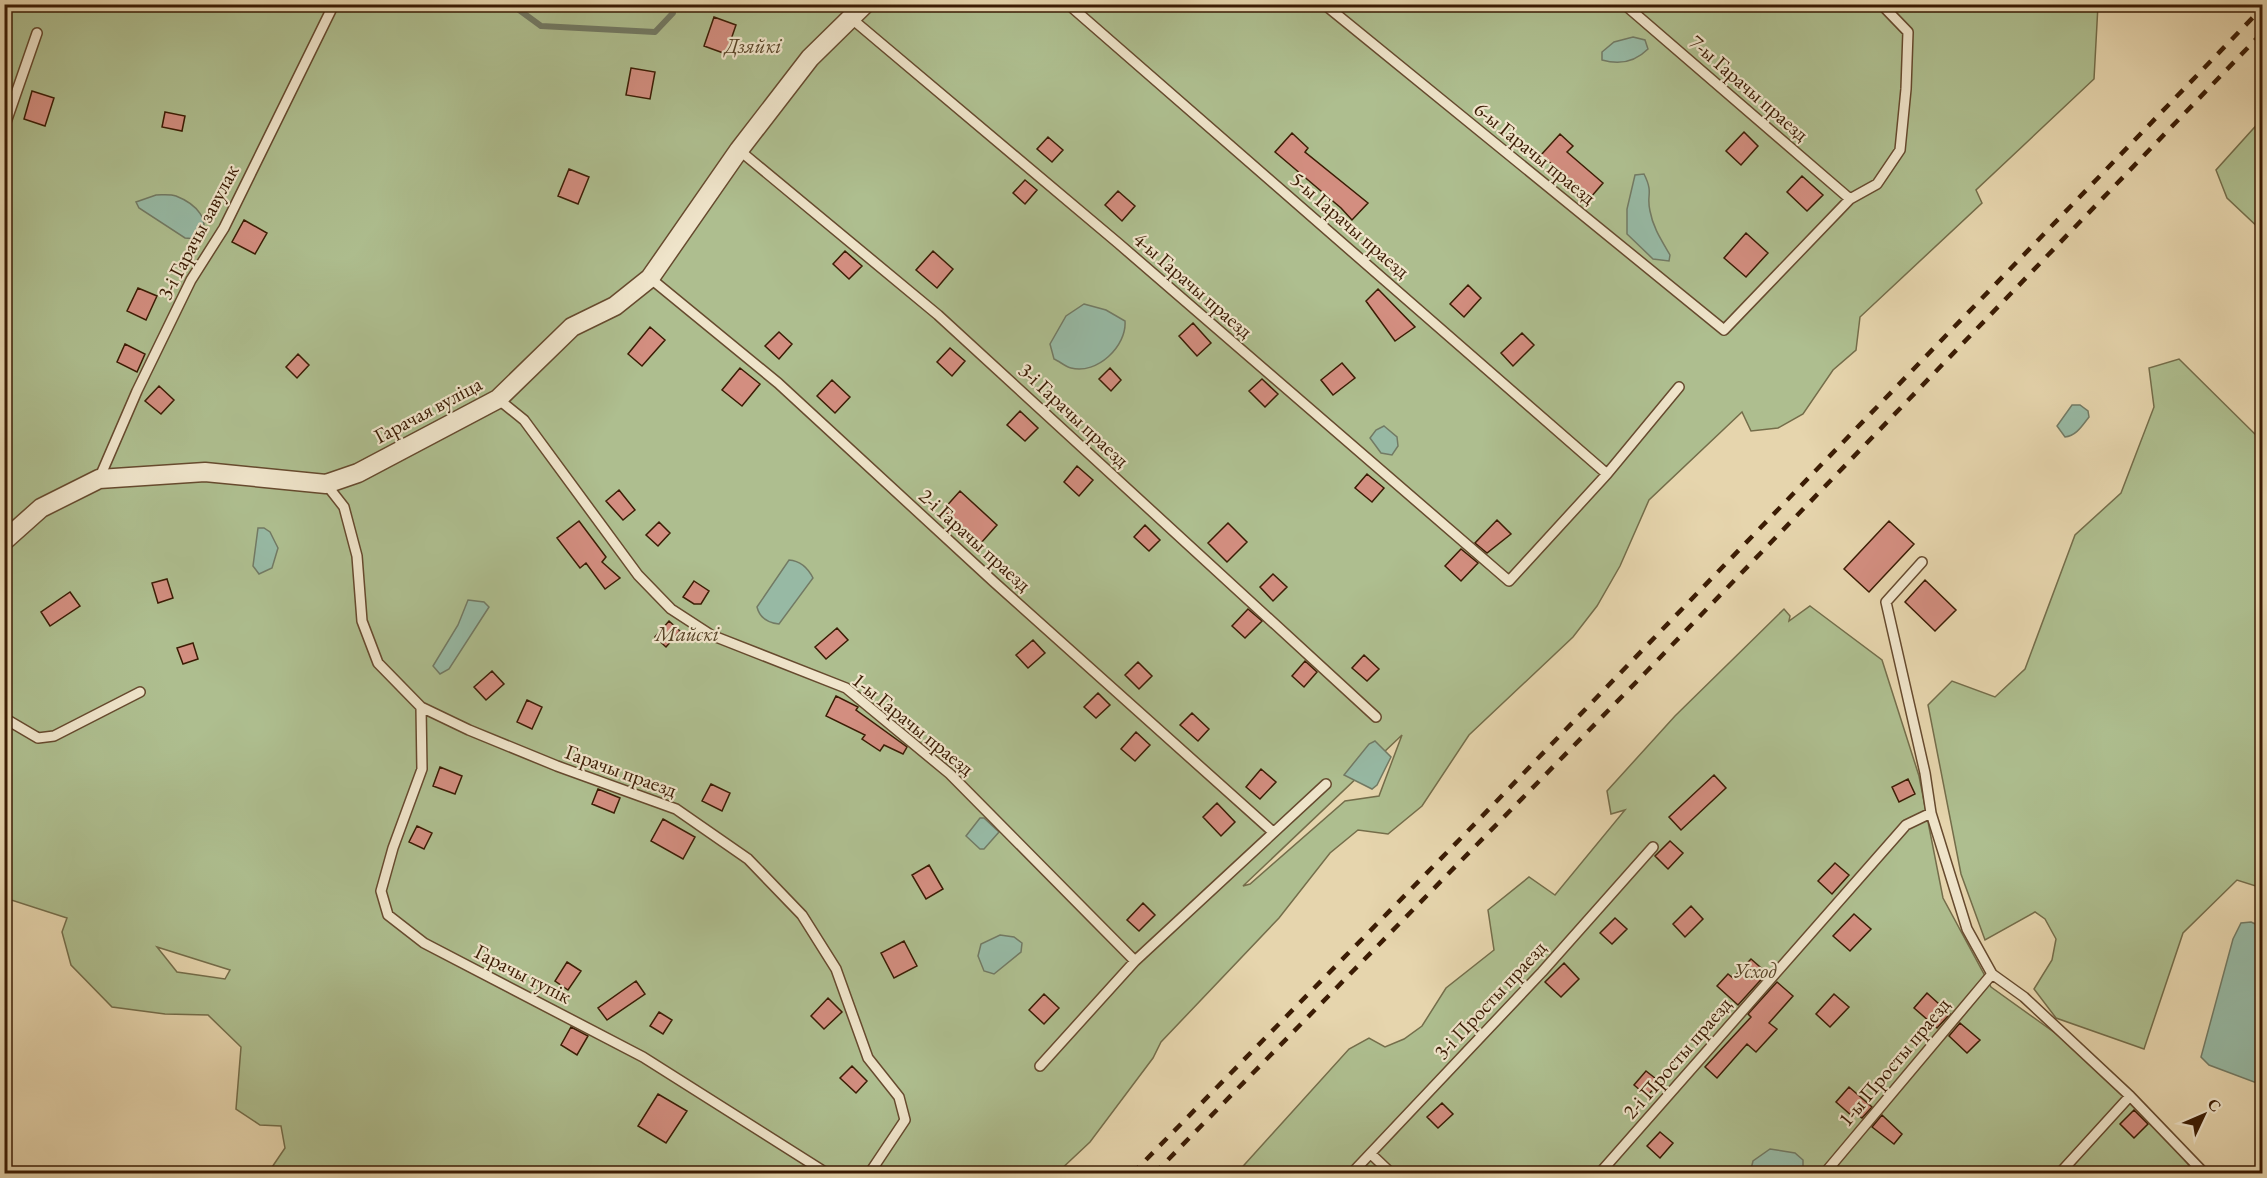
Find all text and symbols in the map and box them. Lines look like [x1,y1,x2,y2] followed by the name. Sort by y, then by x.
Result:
[1684,28,1815,147] street label: 7-ы Гарачы праезд
[723,32,782,59] park label: Дзяйкі
[1469,95,1602,210] street label: 6-ы Гарачы праезд
[151,160,244,304] street label: 3-і Гарачы завулак
[1285,165,1416,284] street label: 5-ы Гарачы праезд
[1128,225,1259,344] street label: 4-ы Гарачы праезд
[1013,356,1136,473] street label: 3-і Гарачы праезд
[369,370,487,449] street label: Гарачая вуліца
[914,482,1037,597] street label: 2-і Гарачы праезд
[653,620,720,647] park label: Майскі
[847,666,980,781] street label: 1-ы Гарачы праезд
[562,738,681,803] street label: Гарачы праезд
[1428,934,1552,1065] street label: 3-і Просты праезд
[470,938,576,1009] street label: Гарачы тупік
[1733,957,1777,984] park label: Усход
[1616,991,1737,1124] street label: 2-і Просты праезд
[1832,991,1956,1132] street label: 1-ы Просты праезд
[2174,1085,2234,1145] north arrow
[2203,1094,2226,1116] text: С

